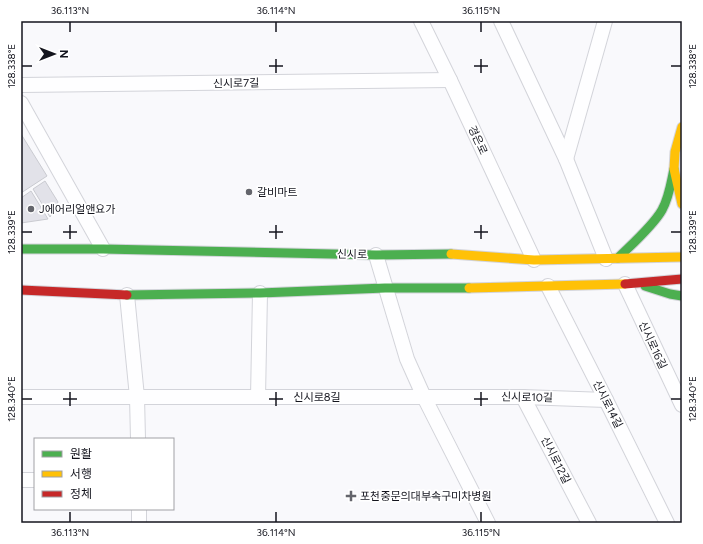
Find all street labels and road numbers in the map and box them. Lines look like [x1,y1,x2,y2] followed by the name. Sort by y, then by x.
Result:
[213,77,259,90] street label: 신시로7길
[465,124,490,157] street label: 경은로
[337,248,367,261] street label: 신시로
[636,319,669,371] street label: 신시로16길
[590,378,625,430] street label: 신시로14길
[293,391,341,404] street label: 신시로8길
[501,391,553,404] street label: 신시로10길
[538,434,573,486] street label: 신시로12길

